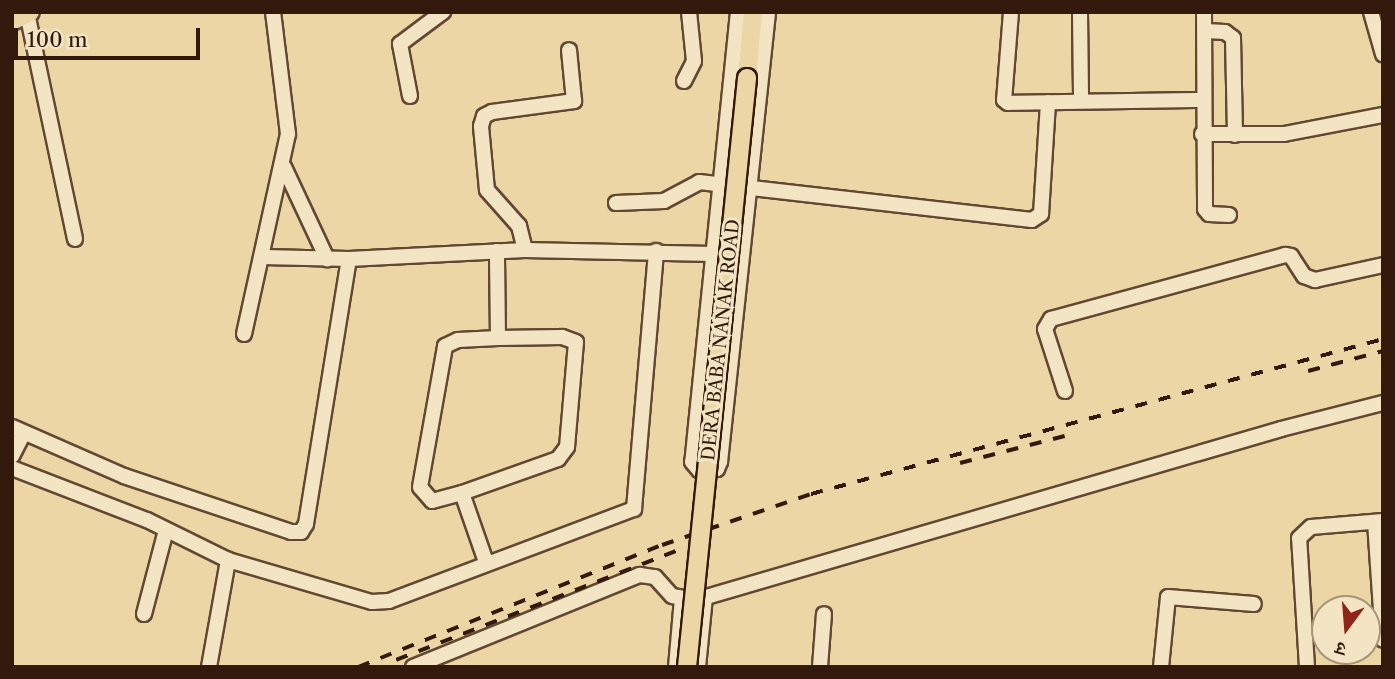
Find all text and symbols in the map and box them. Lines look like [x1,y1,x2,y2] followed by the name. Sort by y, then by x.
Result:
[18,14,203,58] scale bar
[27,27,88,52] text: 100 m
[697,217,745,463] street label: DERA BABA NANAK ROAD
[1311,595,1381,665] north arrow
[1333,636,1348,661] text: उ

